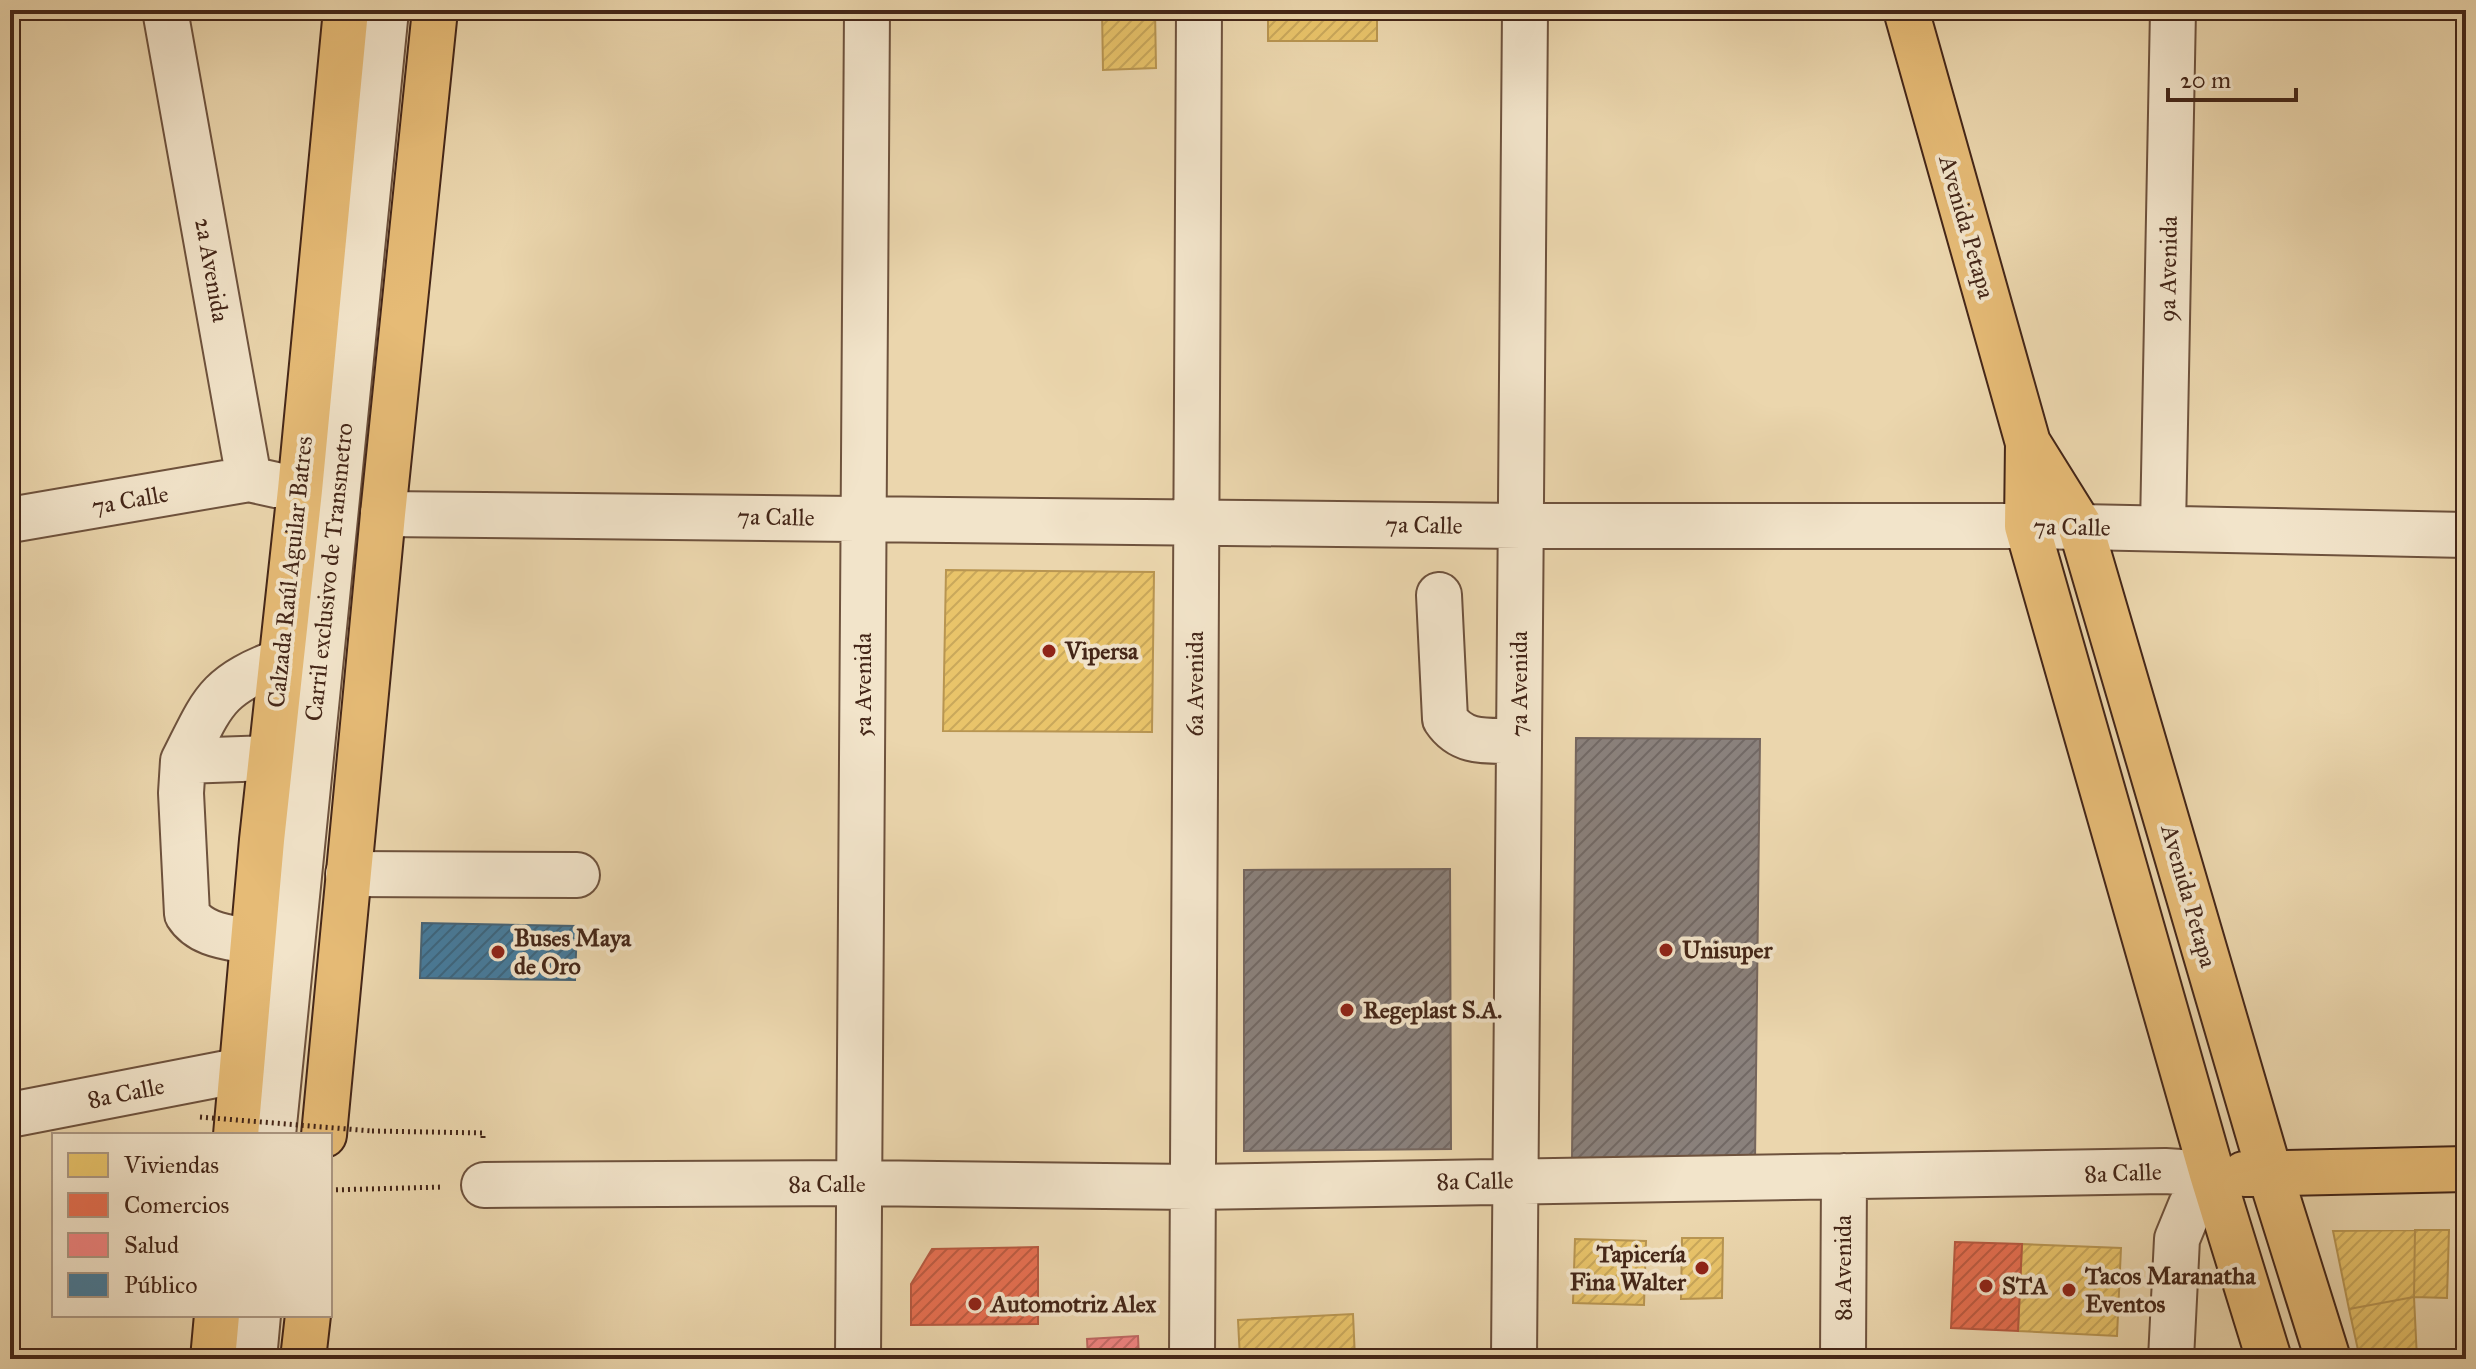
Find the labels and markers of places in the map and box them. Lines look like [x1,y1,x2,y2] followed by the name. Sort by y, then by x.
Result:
[1064,636,1139,666] place label: Vipersa
[1040,642,1058,660] marker: Vipersa
[514,923,632,981] place label: Buses Maya de Oro
[1682,935,1774,965] place label: Unisuper
[1657,941,1675,959] marker: Unisuper
[489,943,507,961] marker: Buses Maya de Oro
[1363,995,1502,1025] place label: Regeplast S.A.
[1338,1001,1356,1019] marker: Regeplast S.A.
[1570,1239,1687,1297] place label: Tapicería Fina Walter
[1693,1259,1711,1277] marker: Tapicería Fina Walter
[2084,1261,2256,1319] place label: Tacos Maranatha Eventos
[2002,1271,2049,1301] place label: STA
[1977,1277,1995,1295] marker: STA
[2060,1281,2078,1299] marker: Tacos Maranatha Eventos
[989,1289,1157,1319] place label: Automotriz Alex
[966,1295,984,1313] marker: Automotriz Alex

